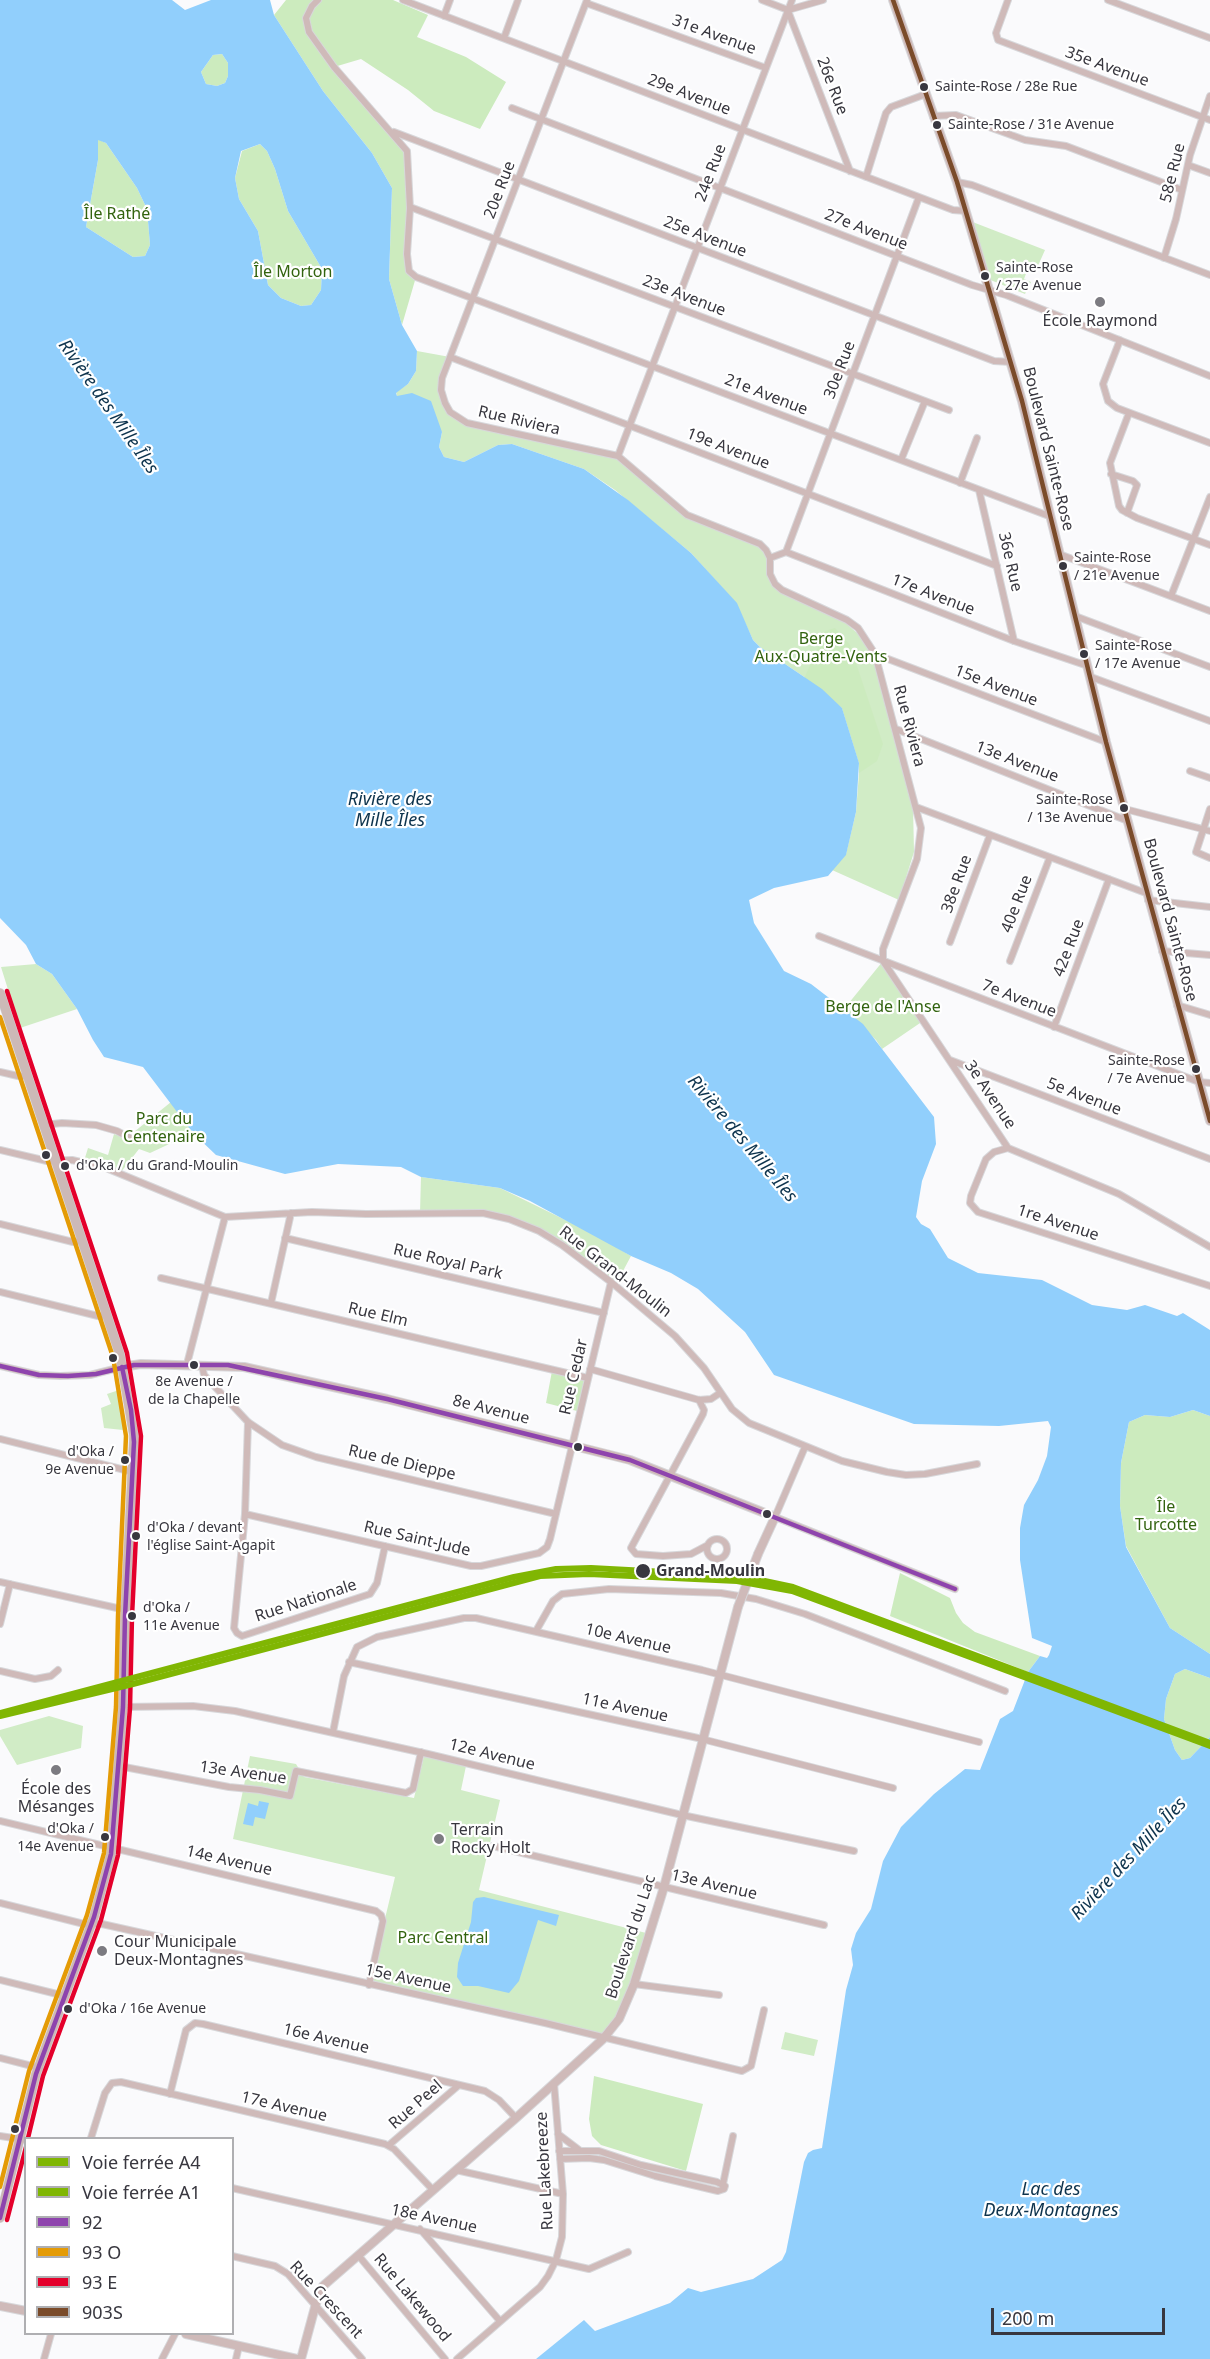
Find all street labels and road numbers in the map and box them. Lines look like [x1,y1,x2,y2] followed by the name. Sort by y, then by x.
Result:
[670,11,758,59] street label: 31e Avenue
[1063,43,1151,91] street label: 35e Avenue
[812,54,852,118] street label: 26e Rue
[645,70,733,120] street label: 29e Avenue
[691,141,731,205] street label: 24e Rue
[1156,141,1190,205] street label: 58e Rue
[480,158,520,222] street label: 20e Rue
[822,205,910,255] street label: 27e Avenue
[661,212,749,262] street label: 25e Avenue
[640,271,728,321] street label: 23e Avenue
[820,338,860,402] street label: 30e Rue
[1018,365,1078,533] street label: Boulevard Sainte-Rose
[722,370,810,420] street label: 21e Avenue
[476,402,562,440] street label: Rue Riviera
[684,424,772,474] street label: 19e Avenue
[994,530,1026,594] street label: 36e Rue
[889,570,977,620] street label: 17e Avenue
[952,661,1040,711] street label: 15e Avenue
[889,683,929,769] street label: Rue Riviera
[973,737,1061,787] street label: 13e Avenue
[1139,836,1201,1004] street label: Boulevard Sainte-Rose
[938,852,976,916] street label: 38e Rue
[997,872,1037,936] street label: 40e Rue
[1049,916,1089,980] street label: 42e Rue
[979,976,1059,1022] street label: 7e Avenue
[960,1057,1020,1133] street label: 3e Avenue
[1044,1074,1124,1120] street label: 5e Avenue
[1015,1201,1101,1245] street label: 1re Avenue
[555,1222,675,1322] street label: Rue Grand-Moulin
[391,1240,505,1284] street label: Rue Royal Park
[346,1299,410,1331] street label: Rue Elm
[556,1337,592,1417] street label: Rue Cedar
[451,1391,531,1429] street label: 8e Avenue
[346,1441,458,1485] street label: Rue de Dieppe
[362,1517,472,1561] street label: Rue Saint-Jude
[253,1576,359,1626] street label: Rue Nationale
[583,1620,673,1658] street label: 10e Avenue
[580,1689,670,1727] street label: 11e Avenue
[447,1735,537,1775] street label: 12e Avenue
[198,1757,288,1789] street label: 13e Avenue
[184,1842,274,1880] street label: 14e Avenue
[669,1866,759,1904] street label: 13e Avenue
[602,1873,660,2001] street label: Boulevard du Lac
[363,1960,453,1998] street label: 15e Avenue
[281,2020,371,2058] street label: 16e Avenue
[385,2076,447,2134] street label: Rue Peel
[239,2088,329,2126] street label: 17e Avenue
[532,2111,558,2231] street label: Rue Lakebreeze
[389,2200,479,2238] street label: 18e Avenue
[369,2250,455,2346] street label: Rue Lakewood
[285,2257,367,2343] street label: Rue Crescent

